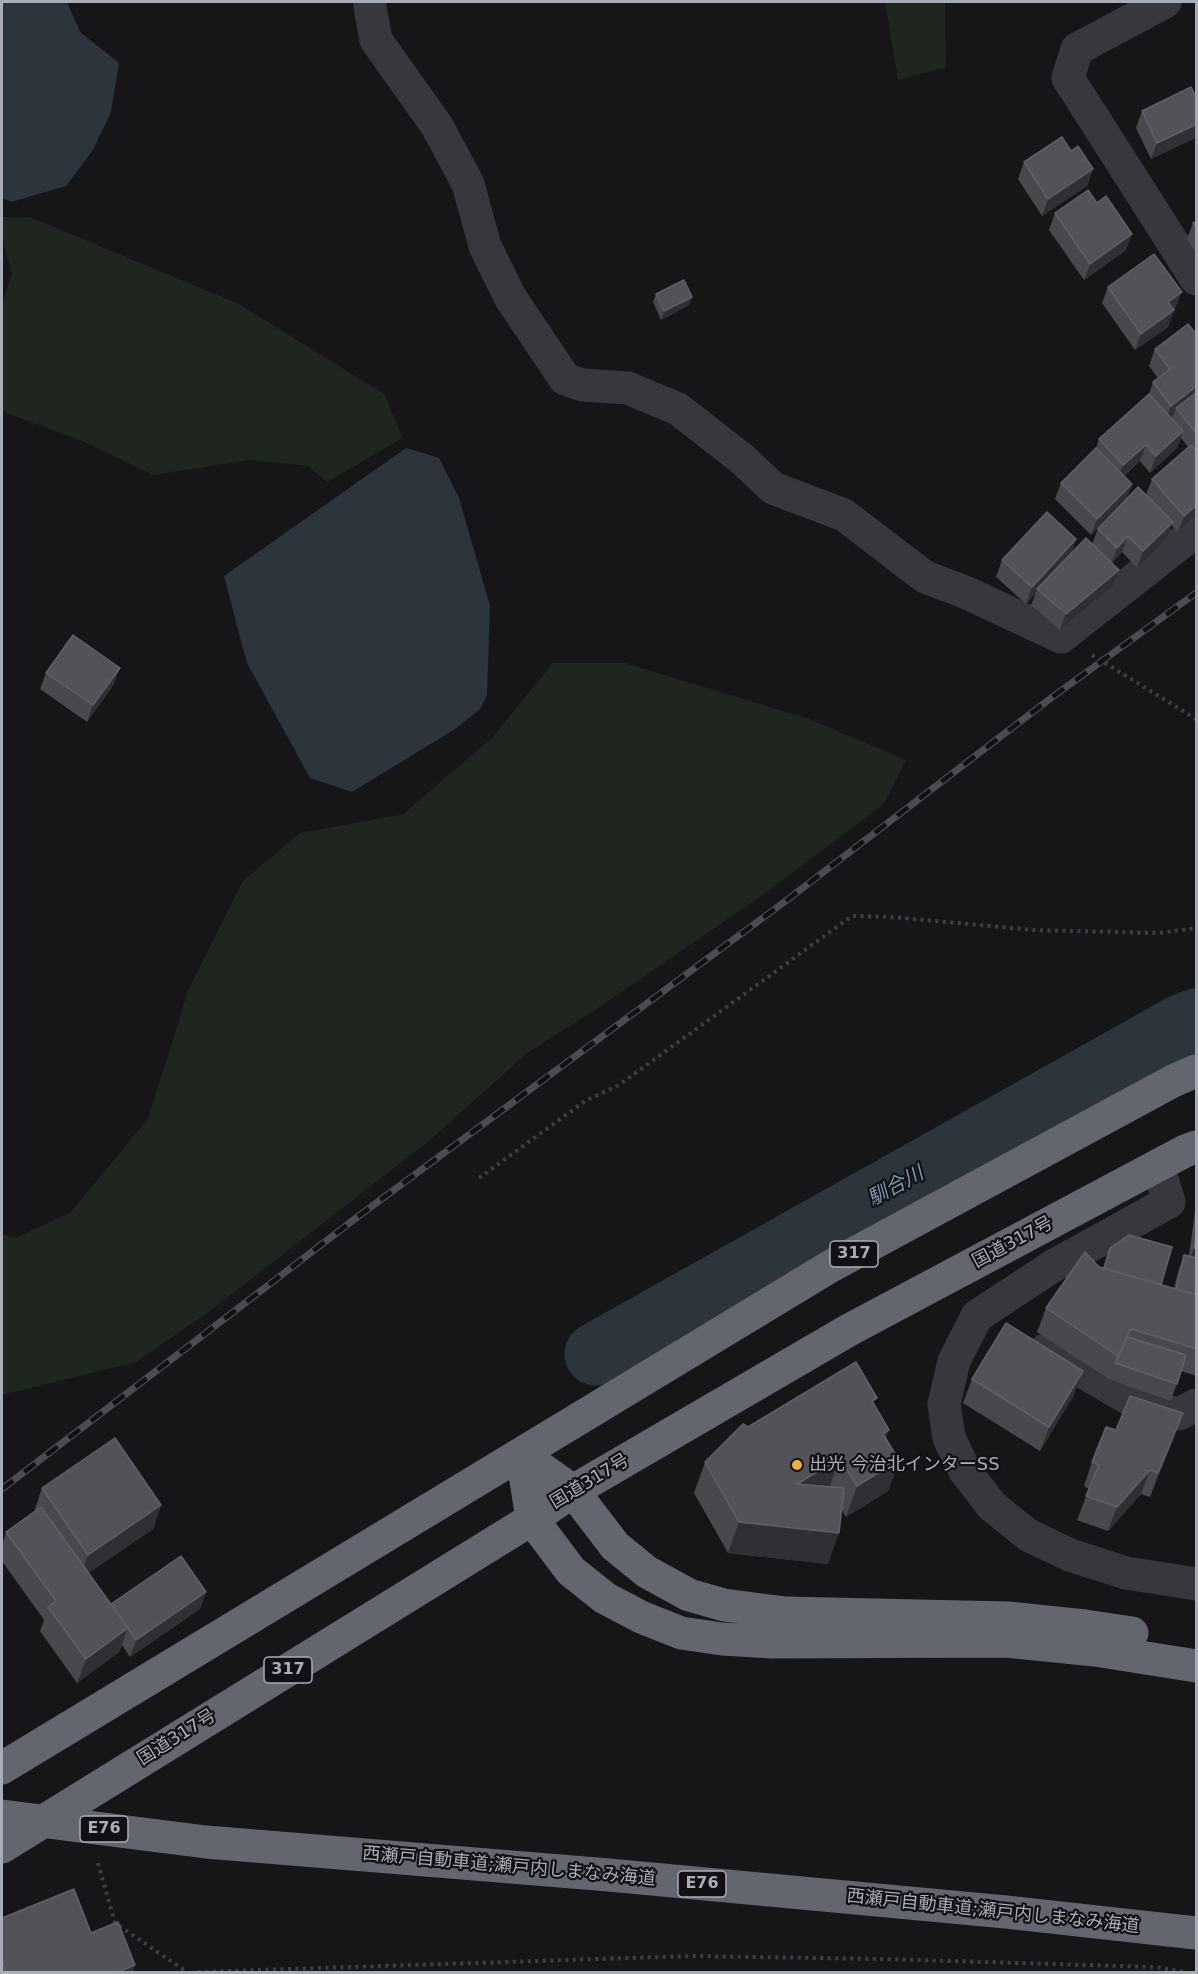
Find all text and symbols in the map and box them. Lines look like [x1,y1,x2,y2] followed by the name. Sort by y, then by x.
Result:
[864,1162,928,1212] water label: 馴合川
[969,1213,1057,1273] street label: 国道317号
[830,1241,878,1267] road number: 317
[547,1450,633,1514] street label: 国道317号
[809,1454,1000,1476] place label: 出光 今治北インターSS
[790,1458,804,1472] marker: 出光 今治北インターSS
[264,1657,312,1683] road number: 317
[134,1705,220,1771] street label: 国道317号
[80,1816,128,1842] road number: E76
[362,1843,656,1891] street label: 西瀬戸自動車道;瀬戸内しまなみ海道
[678,1871,726,1897] road number: E76
[846,1886,1140,1938] street label: 西瀬戸自動車道;瀬戸内しまなみ海道

